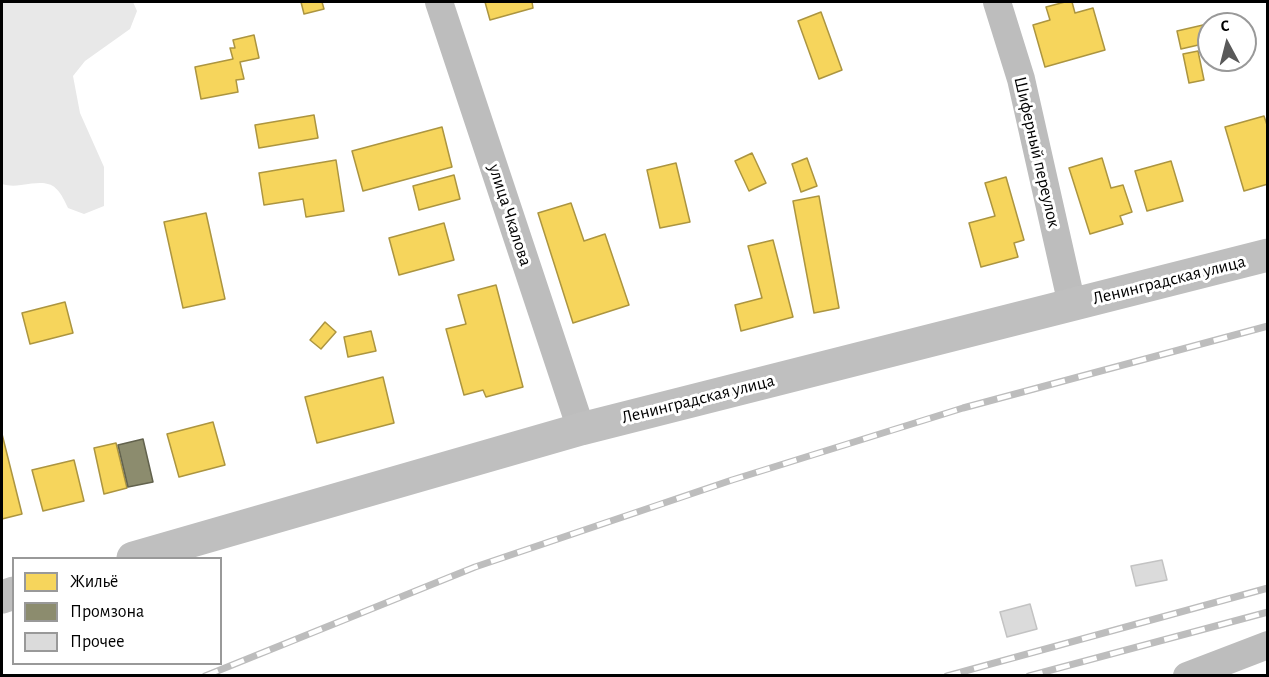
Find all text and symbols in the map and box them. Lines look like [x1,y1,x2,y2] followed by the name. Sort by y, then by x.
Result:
[1197,12,1257,72] north arrow
[1220,18,1230,35] text: С
[1009,74,1065,230] street label: Шиферный переулок
[483,161,537,269] street label: улица Чкалова
[1090,251,1248,309] street label: Ленинградская улица
[619,370,777,428] street label: Ленинградская улица
[12,557,222,665] legend
[70,573,118,591] text: Жильё
[70,603,144,621] text: Промзона
[70,633,125,651] text: Прочее

